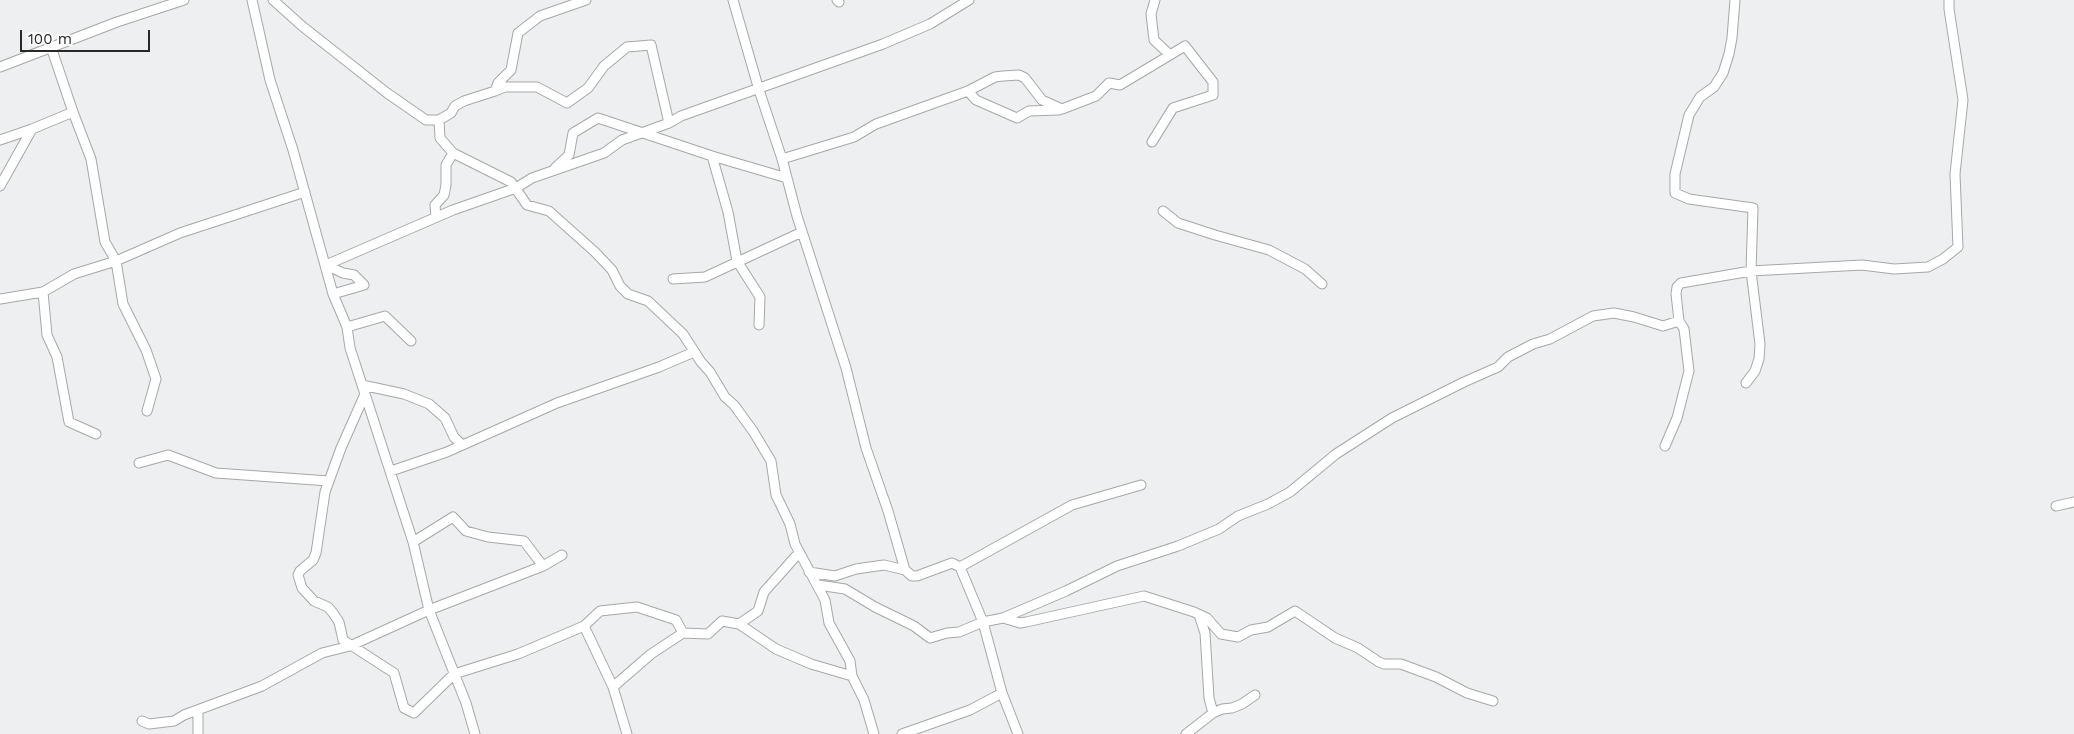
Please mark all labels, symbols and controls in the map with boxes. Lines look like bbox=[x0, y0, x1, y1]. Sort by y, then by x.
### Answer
scale bar bbox=[22, 20, 152, 52]
text: 100 m bbox=[28, 30, 72, 48]

